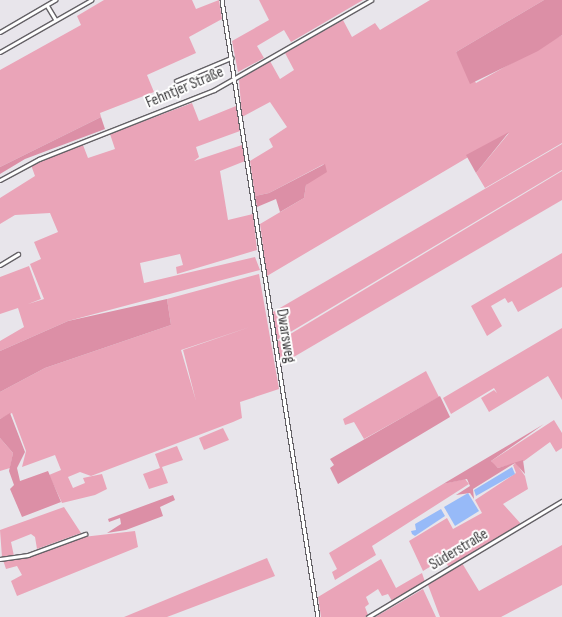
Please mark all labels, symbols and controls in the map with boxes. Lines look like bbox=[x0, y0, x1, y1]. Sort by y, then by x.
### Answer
street label: Fehntjer Straße bbox=[143, 63, 227, 113]
street label: Dwarsweg bbox=[271, 308, 299, 364]
street label: Süderstraße bbox=[426, 525, 492, 575]

